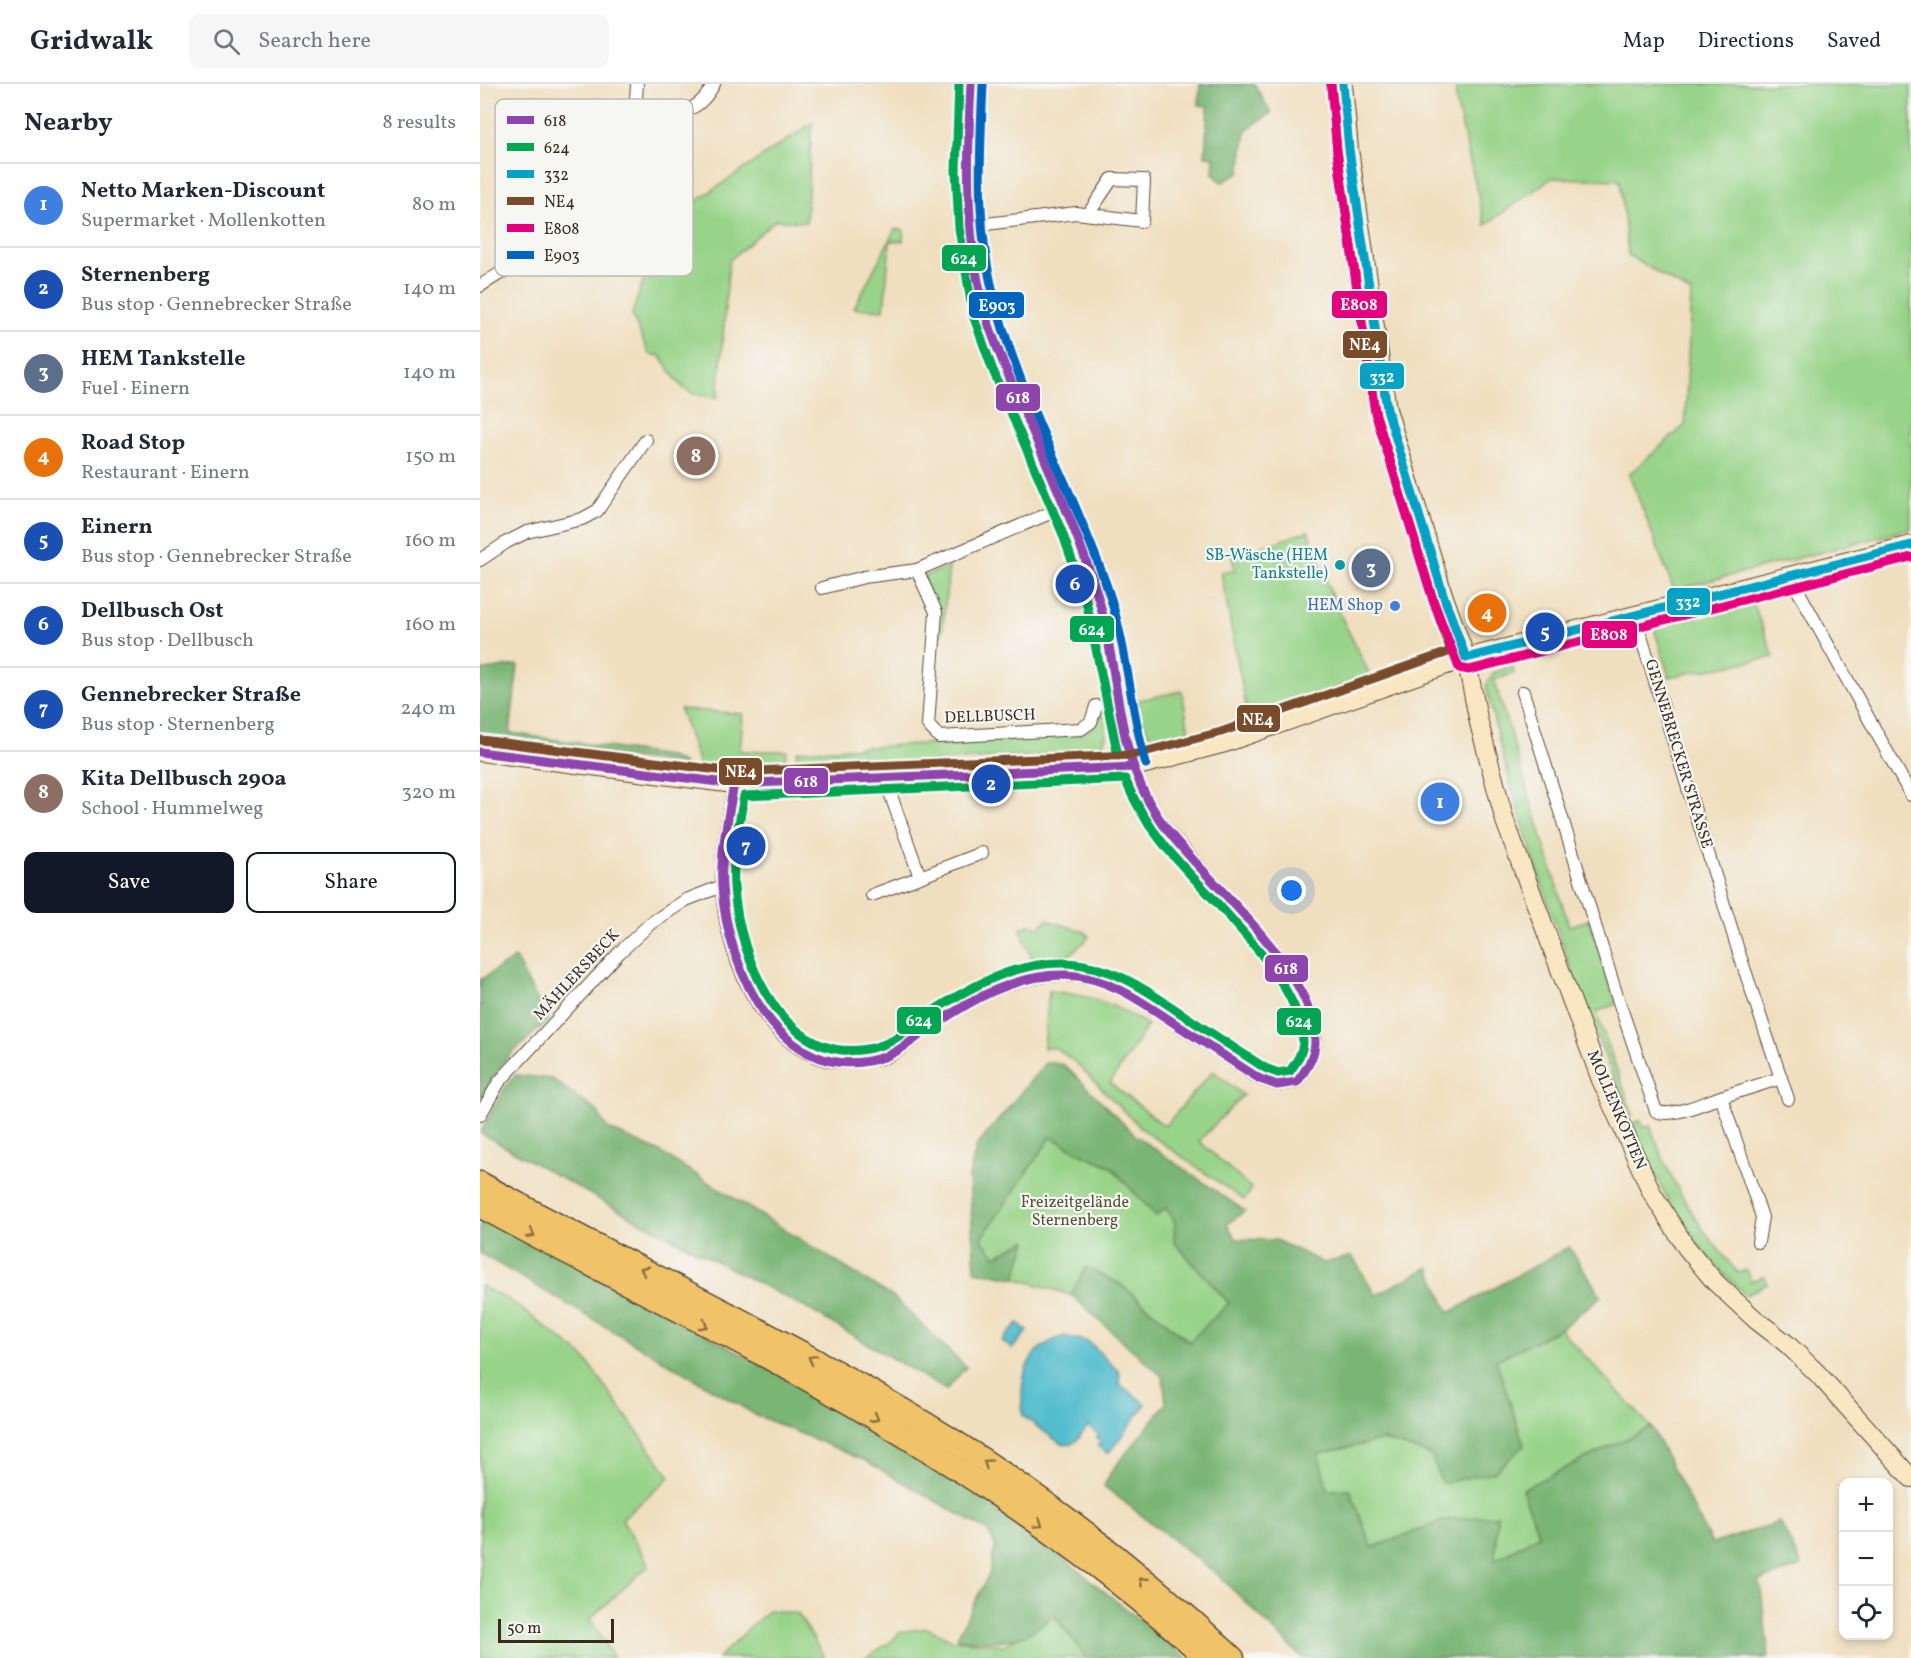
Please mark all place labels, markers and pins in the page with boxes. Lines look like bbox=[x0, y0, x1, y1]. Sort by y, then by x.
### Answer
pin: 8 bbox=[676, 434, 716, 478]
place label: SB-Wäsche (HEM Tankstelle) bbox=[1205, 545, 1328, 585]
pin: 3 bbox=[1352, 546, 1390, 590]
marker: SB-Wäsche (HEM Tankstelle) bbox=[1333, 558, 1347, 572]
pin: 6 bbox=[1056, 562, 1094, 606]
pin: 4 bbox=[1468, 590, 1506, 636]
place label: HEM Shop bbox=[1307, 595, 1383, 617]
marker: HEM Shop bbox=[1388, 599, 1402, 613]
pin: 5 bbox=[1526, 610, 1564, 654]
pin: 2 bbox=[972, 762, 1010, 806]
pin: 1 bbox=[1420, 780, 1460, 824]
pin: 7 bbox=[726, 824, 766, 868]

